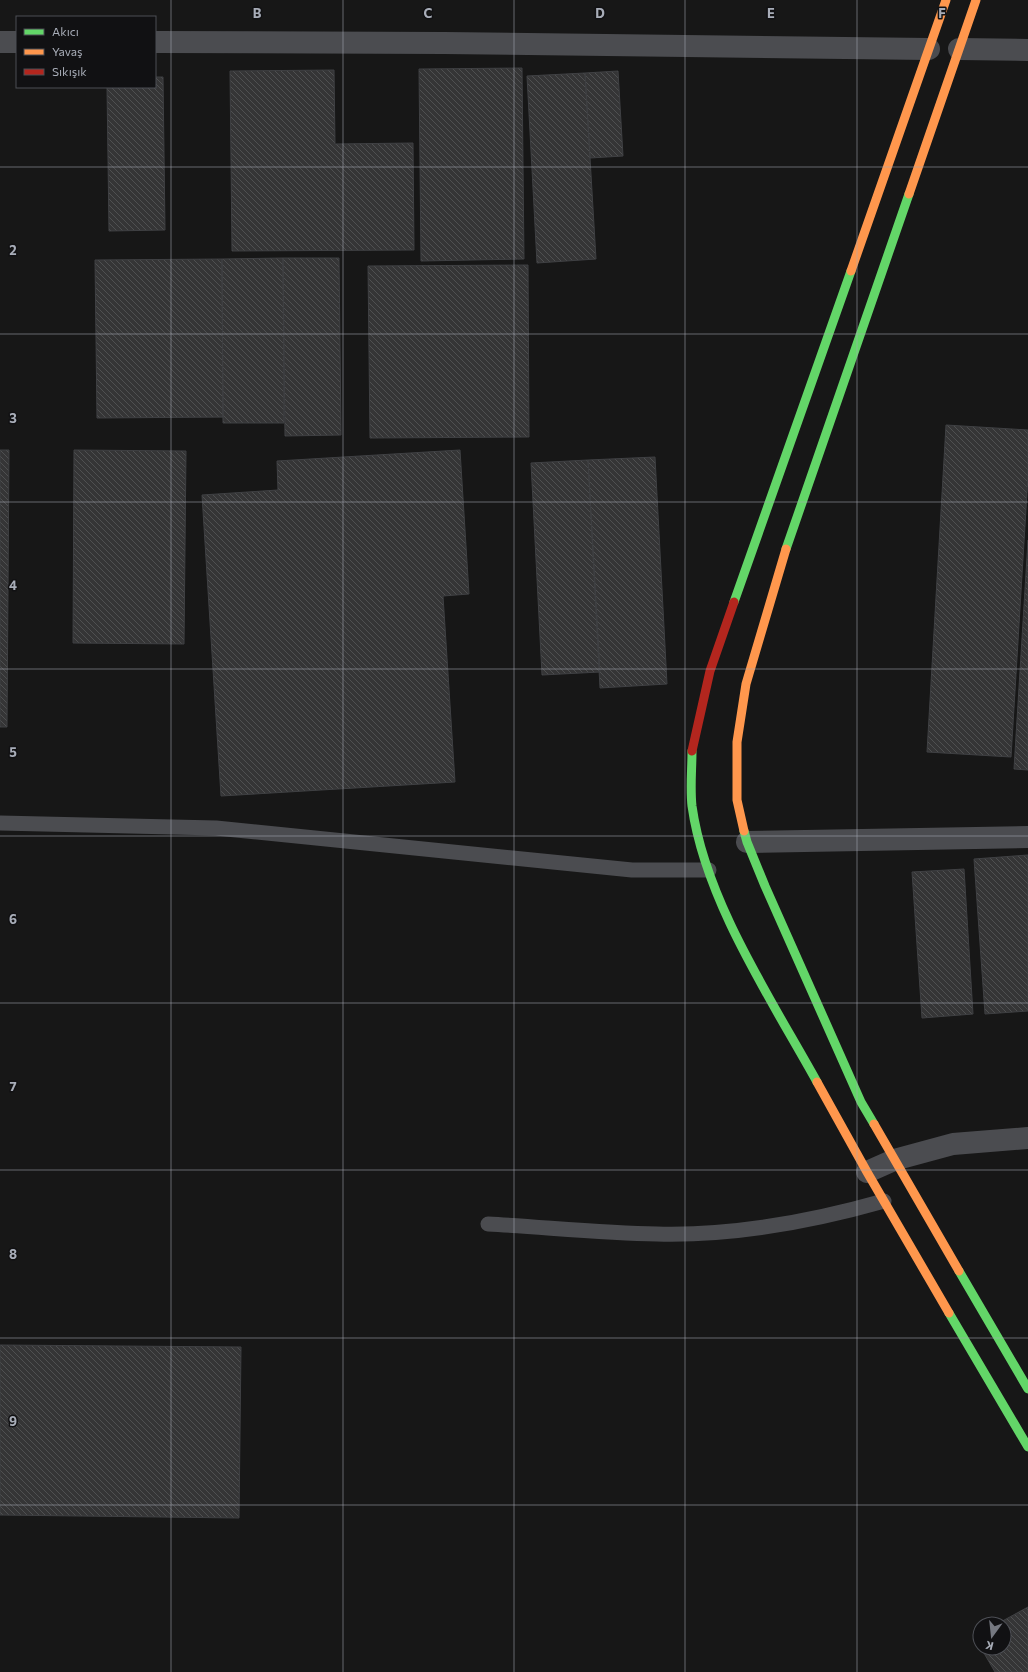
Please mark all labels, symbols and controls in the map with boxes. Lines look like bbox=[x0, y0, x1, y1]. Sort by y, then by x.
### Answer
text: B bbox=[253, 5, 262, 21]
text: C bbox=[424, 5, 433, 21]
text: D bbox=[595, 5, 605, 21]
text: E bbox=[767, 5, 775, 21]
text: F bbox=[938, 5, 946, 21]
legend bbox=[16, 16, 156, 88]
text: Akıcı bbox=[52, 24, 79, 38]
text: Yavaş bbox=[52, 44, 83, 58]
text: Sıkışık bbox=[52, 64, 87, 78]
text: 2 bbox=[9, 242, 17, 258]
text: 3 bbox=[9, 410, 17, 426]
text: 4 bbox=[9, 577, 17, 593]
text: 5 bbox=[9, 744, 17, 760]
text: 6 bbox=[9, 911, 17, 927]
text: 7 bbox=[9, 1078, 17, 1094]
text: 8 bbox=[9, 1246, 17, 1262]
text: 9 bbox=[9, 1413, 17, 1429]
north arrow bbox=[972, 1616, 1012, 1656]
text: K bbox=[984, 1639, 995, 1653]

